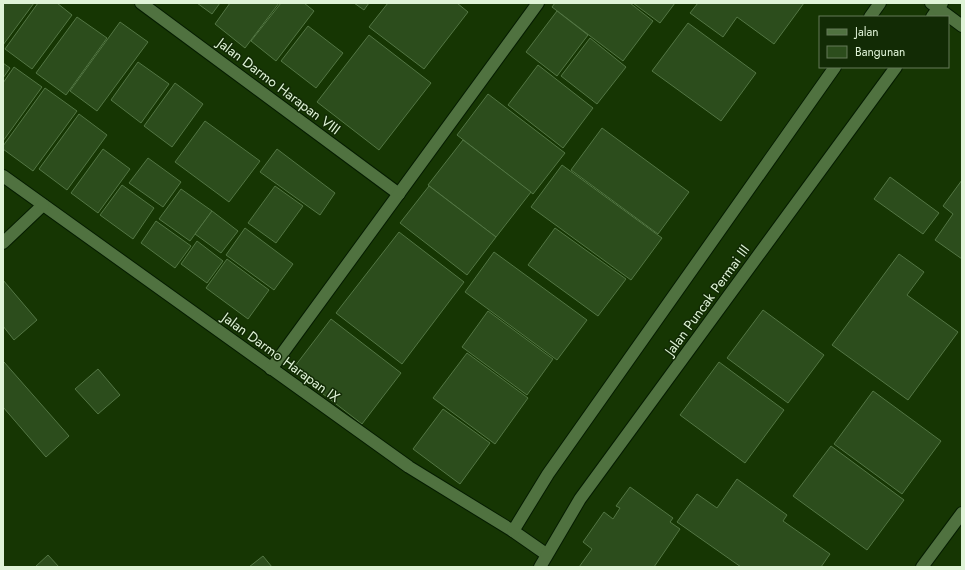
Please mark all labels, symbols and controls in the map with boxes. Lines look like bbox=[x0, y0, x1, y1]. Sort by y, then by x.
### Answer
legend bbox=[819, 16, 949, 68]
text: Jalan bbox=[853, 23, 878, 41]
street label: Jalan Darmo Harapan VIII bbox=[212, 32, 345, 139]
text: Bangunan bbox=[855, 43, 905, 61]
street label: Jalan Puncak Permai III bbox=[659, 241, 754, 361]
street label: Jalan Darmo Harapan IX bbox=[216, 306, 344, 407]

